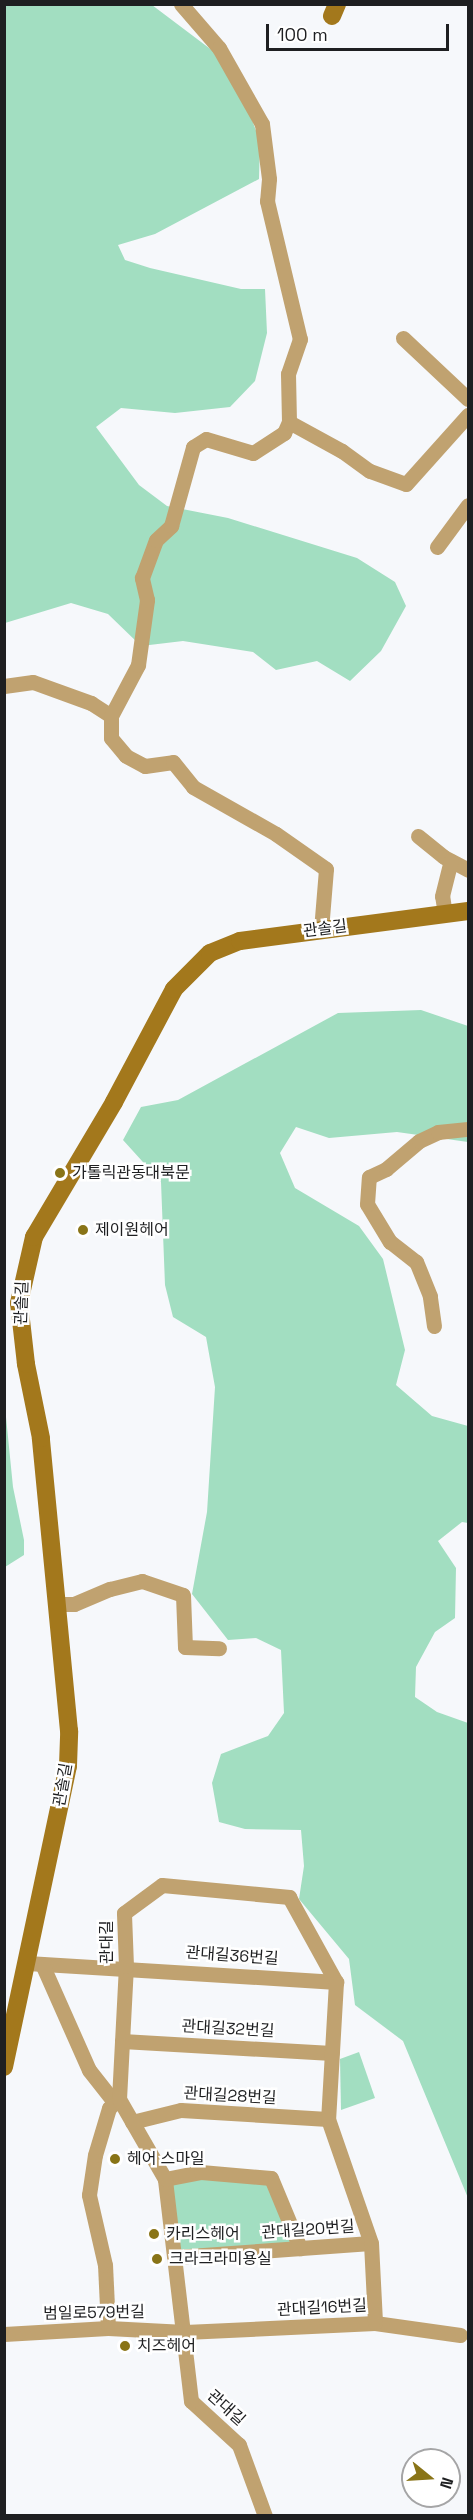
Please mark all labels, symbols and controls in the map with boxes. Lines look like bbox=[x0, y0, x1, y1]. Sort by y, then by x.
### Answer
scale bar bbox=[269, 12, 452, 50]
text: 100 m bbox=[277, 23, 328, 46]
street label: 관솔길 bbox=[302, 917, 348, 941]
place label: 가톨릭관동대북문 bbox=[72, 1163, 190, 1183]
marker: 가톨릭관동대북문 bbox=[53, 1166, 67, 1180]
place label: 제이원헤어 bbox=[95, 1220, 169, 1240]
marker: 제이원헤어 bbox=[76, 1223, 90, 1237]
street label: 관솔길 bbox=[12, 1281, 32, 1325]
street label: 관솔길 bbox=[50, 1762, 76, 1808]
street label: 관대길 bbox=[97, 1920, 117, 1964]
street label: 관대길36번길 bbox=[185, 1943, 279, 1969]
street label: 관대길32번길 bbox=[181, 2017, 275, 2041]
street label: 관대길28번길 bbox=[183, 2084, 277, 2108]
place label: 헤어 스마일 bbox=[127, 2149, 205, 2169]
marker: 헤어 스마일 bbox=[108, 2152, 122, 2166]
street label: 관대길20번길 bbox=[261, 2217, 355, 2243]
place label: 카리스헤어 bbox=[166, 2224, 240, 2244]
marker: 카리스헤어 bbox=[147, 2227, 161, 2241]
place label: 크라크라미용실 bbox=[169, 2249, 272, 2269]
marker: 크라크라미용실 bbox=[150, 2252, 164, 2266]
street label: 관대길16번길 bbox=[277, 2296, 367, 2320]
street label: 범일로579번길 bbox=[43, 2303, 145, 2323]
place label: 치즈헤어 bbox=[137, 2336, 196, 2356]
marker: 치즈헤어 bbox=[118, 2339, 132, 2353]
street label: 관대길 bbox=[203, 2386, 249, 2430]
north arrow bbox=[401, 2448, 461, 2508]
text: N bbox=[435, 2475, 458, 2491]

